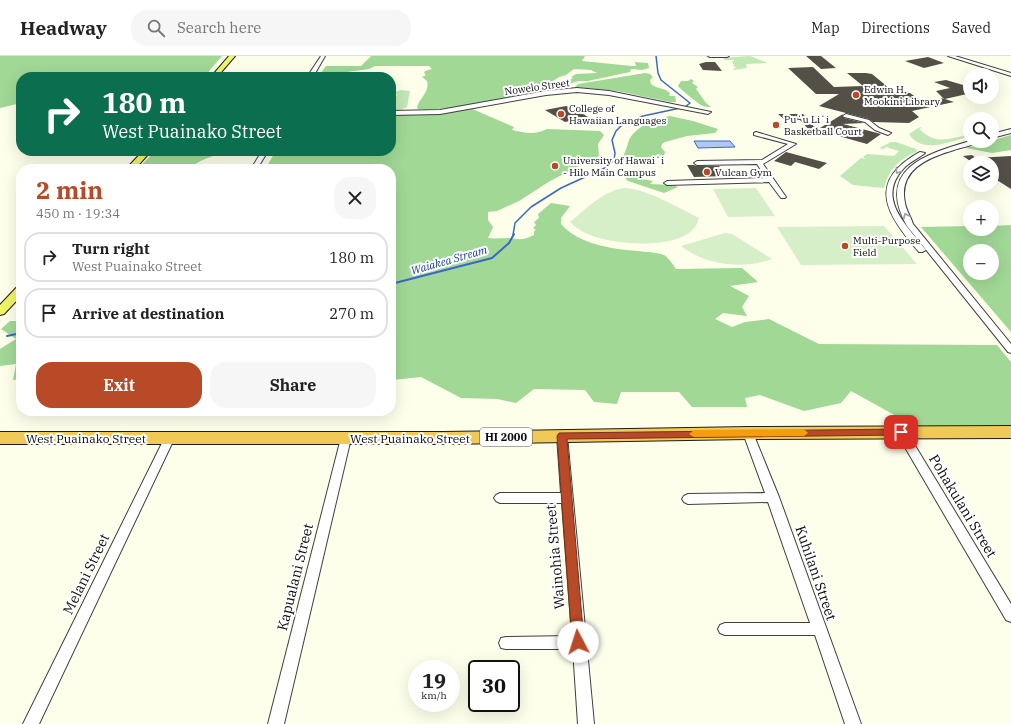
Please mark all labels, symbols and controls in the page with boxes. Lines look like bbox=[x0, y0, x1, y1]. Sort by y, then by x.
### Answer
search box bbox=[131, 10, 411, 46]
text: Headway bbox=[20, 16, 107, 40]
icon: search bbox=[145, 17, 167, 39]
text: Search here bbox=[177, 18, 261, 37]
text: Map bbox=[811, 19, 840, 37]
text: Directions bbox=[862, 19, 930, 37]
text: Saved bbox=[952, 19, 991, 37]
map controls bbox=[963, 68, 999, 280]
button: sound bbox=[963, 68, 999, 104]
street label: Nowelo Street bbox=[504, 76, 571, 98]
place label: Edwin H. Mookini Library bbox=[864, 83, 941, 108]
text: 180 m bbox=[102, 84, 186, 121]
icon: right bbox=[36, 88, 88, 140]
marker: Edwin H. Mookini Library bbox=[851, 90, 861, 100]
place label: College of Hawaiian Languages bbox=[569, 102, 666, 127]
marker: College of Hawaiian Languages bbox=[556, 109, 566, 119]
button: search bbox=[963, 112, 999, 148]
place label: Puʻu Liʻi Basketball Court bbox=[784, 113, 862, 138]
text: West Puainako Street bbox=[102, 120, 282, 143]
marker: Puʻu Liʻi Basketball Court bbox=[771, 120, 781, 130]
place label: University of Hawaiʻi - Hilo Main Campus bbox=[563, 154, 664, 179]
button: layers bbox=[963, 156, 999, 192]
marker: University of Hawaiʻi - Hilo Main Campus bbox=[550, 161, 560, 171]
place label: Vulcan Gym bbox=[715, 166, 772, 179]
marker: Vulcan Gym bbox=[702, 167, 712, 177]
one-way arrow bbox=[895, 167, 903, 174]
text: 2 min bbox=[36, 174, 103, 206]
button: close bbox=[334, 177, 376, 219]
button: + bbox=[963, 200, 999, 236]
text: 450 m · 19:34 bbox=[36, 205, 120, 222]
one-way arrow bbox=[903, 213, 911, 220]
place label: Multi-Purpose Field bbox=[853, 234, 921, 259]
text: Turn right bbox=[72, 239, 150, 258]
marker: Multi-Purpose Field bbox=[840, 241, 850, 251]
water label: Waiakea Stream bbox=[409, 242, 489, 278]
button: − bbox=[963, 244, 999, 280]
icon: right bbox=[38, 246, 60, 268]
text: 180 m bbox=[329, 248, 374, 267]
text: West Puainako Street bbox=[72, 258, 202, 275]
icon: arrive bbox=[38, 302, 60, 324]
text: Arrive at destination bbox=[72, 304, 224, 323]
text: 270 m bbox=[329, 304, 374, 323]
button: Exit bbox=[36, 362, 202, 408]
button: Share bbox=[210, 362, 376, 408]
pin bbox=[884, 415, 918, 449]
icon: arrive bbox=[890, 421, 912, 443]
road number: HI 2000 bbox=[480, 428, 532, 446]
street label: West Puainako Street bbox=[26, 431, 146, 446]
street label: West Puainako Street bbox=[350, 431, 470, 446]
street label: Pohakulani Street bbox=[925, 451, 1001, 561]
street label: Wainohia Street bbox=[541, 504, 569, 610]
street label: Kapualani Street bbox=[273, 521, 317, 633]
street label: Kuhilani Street bbox=[791, 523, 841, 623]
street label: Melani Street bbox=[59, 531, 113, 617]
position arrow bbox=[557, 621, 599, 663]
speed limit sign: 30 bbox=[468, 660, 520, 712]
text: 19 bbox=[422, 667, 446, 694]
text: km/h bbox=[421, 689, 447, 702]

